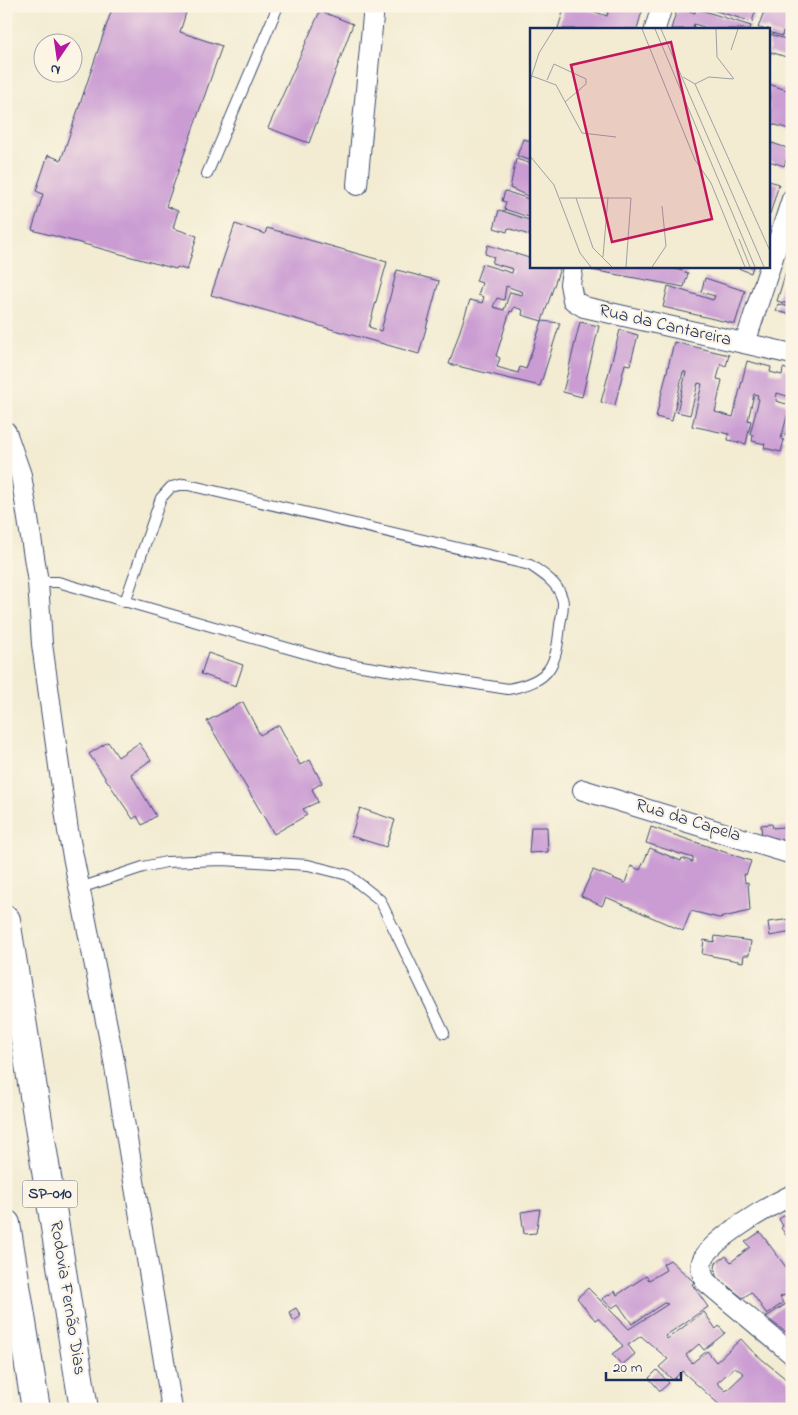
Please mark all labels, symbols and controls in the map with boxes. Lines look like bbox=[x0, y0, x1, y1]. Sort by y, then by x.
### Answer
inset map bbox=[530, 28, 770, 268]
north arrow bbox=[32, 32, 82, 82]
text: N bbox=[48, 58, 62, 80]
street label: Rua da Cantareira bbox=[596, 298, 734, 354]
street label: Rua da Capela bbox=[632, 793, 744, 849]
road number: SP-010 bbox=[22, 1180, 78, 1208]
street label: Rodovia Fernão Dias bbox=[42, 1219, 92, 1377]
scale bar bbox=[606, 1350, 680, 1382]
text: 20 m bbox=[613, 1357, 643, 1379]

